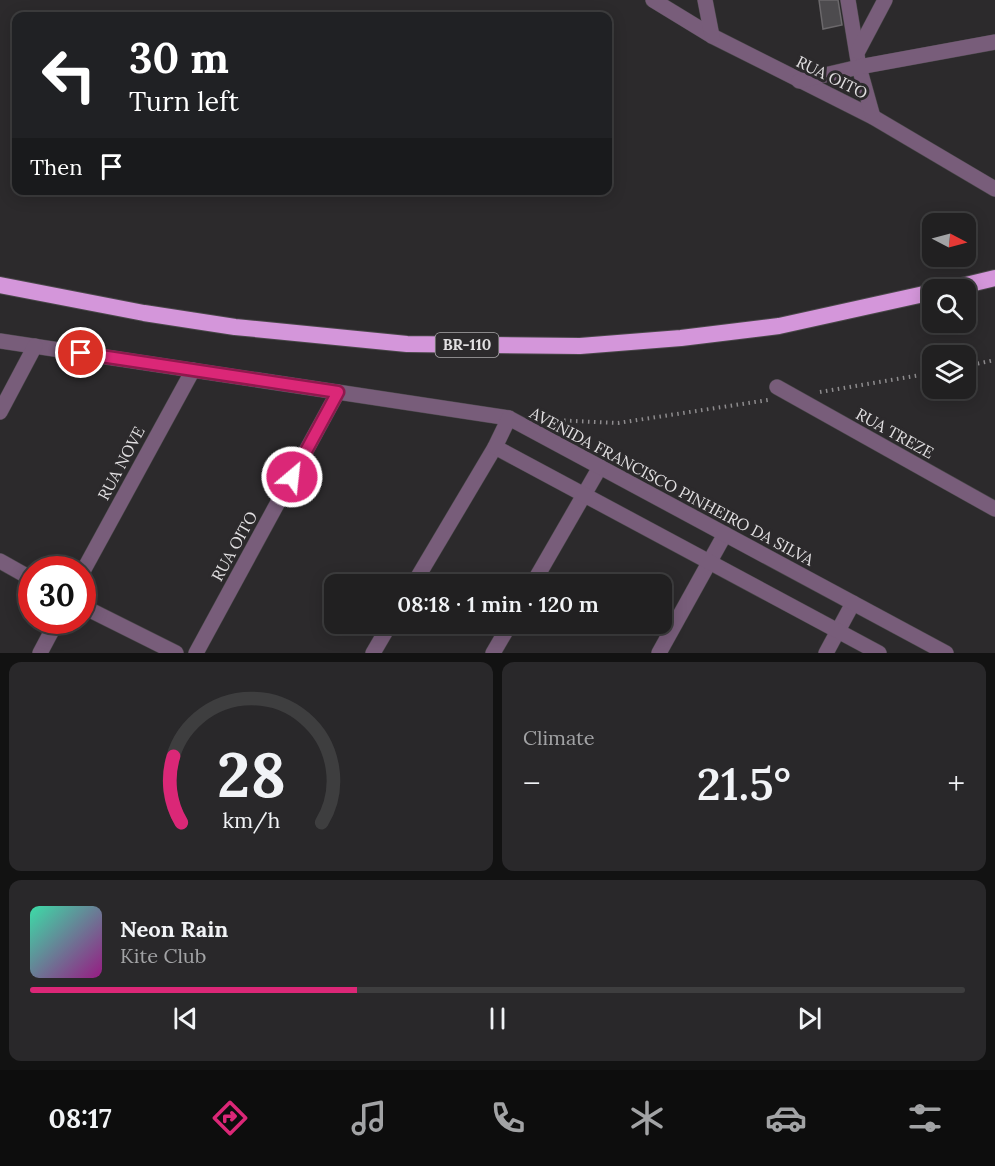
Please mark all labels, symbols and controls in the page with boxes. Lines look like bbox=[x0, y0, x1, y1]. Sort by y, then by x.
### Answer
text: 30 m bbox=[129, 31, 229, 85]
icon: left bbox=[30, 36, 108, 114]
street label: RUA OITO bbox=[793, 51, 871, 103]
text: Turn left bbox=[129, 84, 239, 118]
icon: arrive bbox=[95, 150, 128, 183]
text: Then bbox=[30, 153, 83, 181]
north arrow bbox=[922, 213, 976, 267]
map controls bbox=[922, 213, 976, 399]
button: search bbox=[922, 279, 976, 333]
pin bbox=[55, 327, 106, 378]
road number: BR-110 bbox=[436, 333, 498, 357]
icon: arrive bbox=[64, 336, 97, 369]
button: layers bbox=[922, 345, 976, 399]
street label: AVENIDA FRANCISCO PINHEIRO DA SILVA bbox=[526, 402, 818, 570]
street label: RUA TREZE bbox=[853, 403, 937, 463]
street label: RUA NOVE bbox=[93, 423, 149, 503]
position arrow bbox=[260, 445, 324, 509]
street label: RUA OITO bbox=[207, 508, 261, 584]
speed limit sign: 30 bbox=[18, 556, 96, 634]
text: 08:18 · 1 min · 120 m bbox=[397, 590, 599, 618]
text: Climate bbox=[523, 725, 595, 750]
text: 28 bbox=[217, 734, 285, 814]
text: 21.5° bbox=[697, 755, 791, 812]
text: − bbox=[523, 762, 541, 804]
text: + bbox=[948, 762, 965, 804]
text: km/h bbox=[222, 807, 280, 835]
text: Neon Rain bbox=[120, 915, 228, 943]
text: Kite Club bbox=[120, 943, 206, 968]
icon: previous bbox=[169, 1002, 202, 1035]
icon: pause bbox=[481, 1002, 514, 1035]
icon: next bbox=[793, 1002, 826, 1035]
icon: directions bbox=[209, 1097, 251, 1139]
icon: music bbox=[348, 1097, 390, 1139]
icon: phone bbox=[487, 1097, 529, 1139]
icon: climate bbox=[626, 1097, 668, 1139]
icon: car bbox=[765, 1097, 807, 1139]
icon: filters bbox=[904, 1097, 946, 1139]
text: 08:17 bbox=[49, 1101, 112, 1135]

